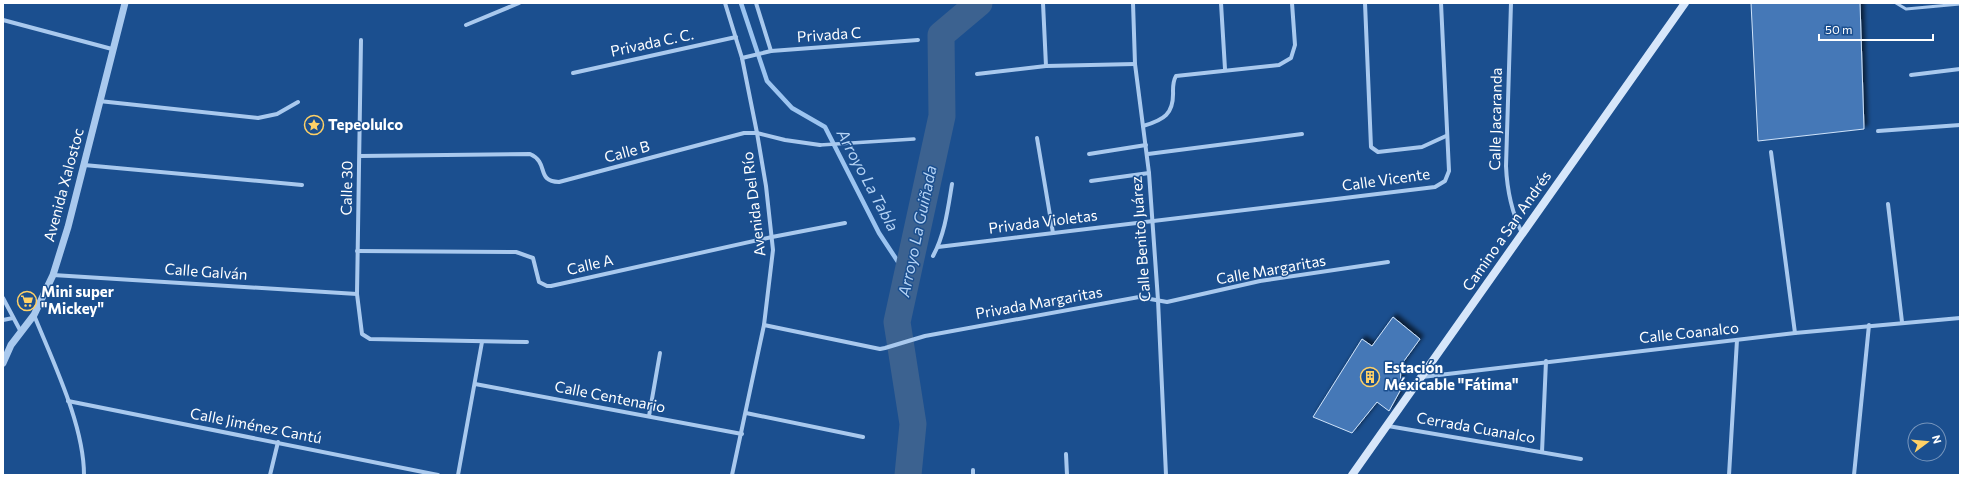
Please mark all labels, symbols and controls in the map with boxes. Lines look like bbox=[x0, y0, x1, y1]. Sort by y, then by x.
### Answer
scale bar bbox=[1819, 16, 1933, 42]
text: 50 m bbox=[1825, 22, 1853, 36]
street label: Privada C bbox=[796, 23, 862, 45]
street label: Privada C. C. bbox=[609, 24, 695, 60]
street label: Calle Jacaranda bbox=[1485, 67, 1505, 171]
place icon: Tepeolulco bbox=[303, 114, 325, 136]
place label: Tepeolulco bbox=[328, 115, 403, 133]
water label: Arroyo La Tabla bbox=[833, 125, 903, 234]
street label: Avenida Xalostoc bbox=[39, 126, 87, 243]
street label: Calle B bbox=[602, 136, 652, 166]
street label: Avenida Del Río bbox=[738, 151, 768, 258]
street label: Calle 30 bbox=[337, 160, 355, 216]
water label: Arroyo La Guiñada bbox=[893, 163, 940, 299]
street label: Calle Vicente bbox=[1341, 164, 1431, 194]
street label: Camino a San Andrés bbox=[1458, 167, 1554, 294]
street label: Calle Benito Juárez bbox=[1127, 176, 1153, 303]
street label: Privada Violetas bbox=[987, 205, 1099, 237]
street label: Calle A bbox=[565, 250, 615, 278]
street label: Calle Margaritas bbox=[1215, 250, 1327, 288]
street label: Calle Galván bbox=[164, 259, 248, 283]
place label: Mini super "Mickey" bbox=[41, 282, 114, 317]
street label: Privada Margaritas bbox=[974, 282, 1104, 322]
supermarket icon: Mini super "Mickey" bbox=[16, 290, 38, 312]
street label: Calle Coanalco bbox=[1638, 318, 1740, 346]
place label: Estación Méxicable "Fátima" bbox=[1384, 358, 1519, 393]
building icon: Estación Méxicable "Fátima" bbox=[1359, 366, 1381, 388]
street label: Calle Centenario bbox=[553, 376, 667, 416]
street label: Calle Jiménez Cantú bbox=[189, 403, 324, 447]
street label: Cerrada Cuanalco bbox=[1415, 408, 1537, 446]
north arrow bbox=[1907, 422, 1947, 462]
text: N bbox=[1930, 433, 1944, 445]

